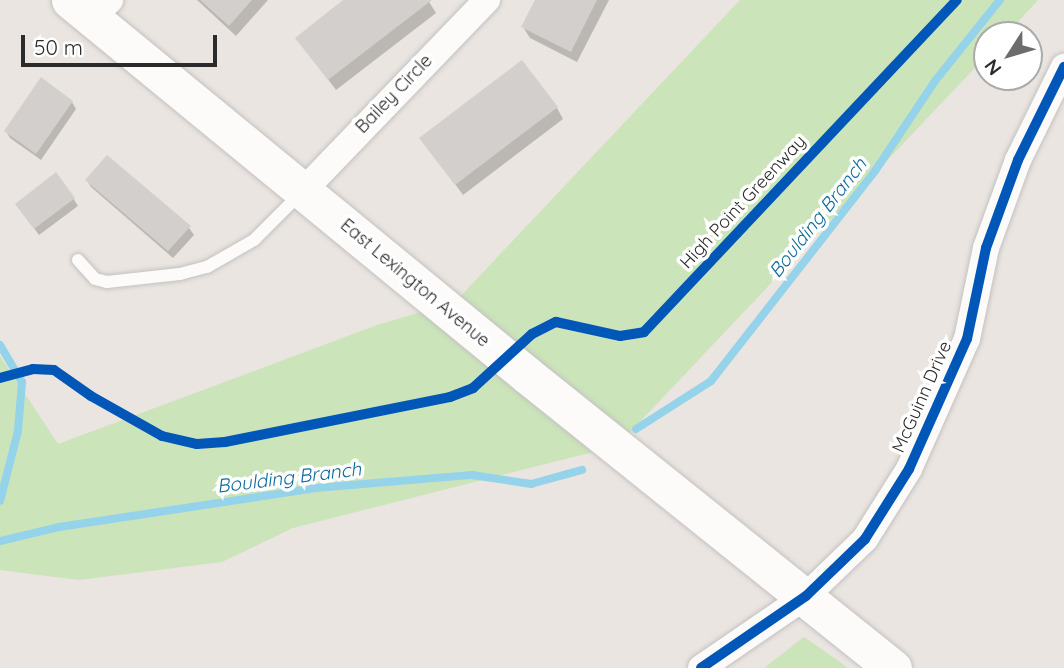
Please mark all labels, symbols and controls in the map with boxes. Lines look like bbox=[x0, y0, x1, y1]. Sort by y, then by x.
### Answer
scale bar bbox=[24, 21, 220, 65]
north arrow bbox=[973, 21, 1043, 91]
text: 50 m bbox=[34, 34, 83, 60]
street label: Bailey Circle bbox=[351, 50, 437, 138]
text: N bbox=[979, 55, 1007, 80]
street label: High Point Greenway bbox=[676, 131, 810, 273]
water label: Boulding Branch bbox=[764, 154, 872, 282]
street label: East Lexington Avenue bbox=[336, 214, 494, 352]
street label: McGuinn Drive bbox=[888, 338, 956, 456]
water label: Boulding Branch bbox=[216, 458, 362, 498]

